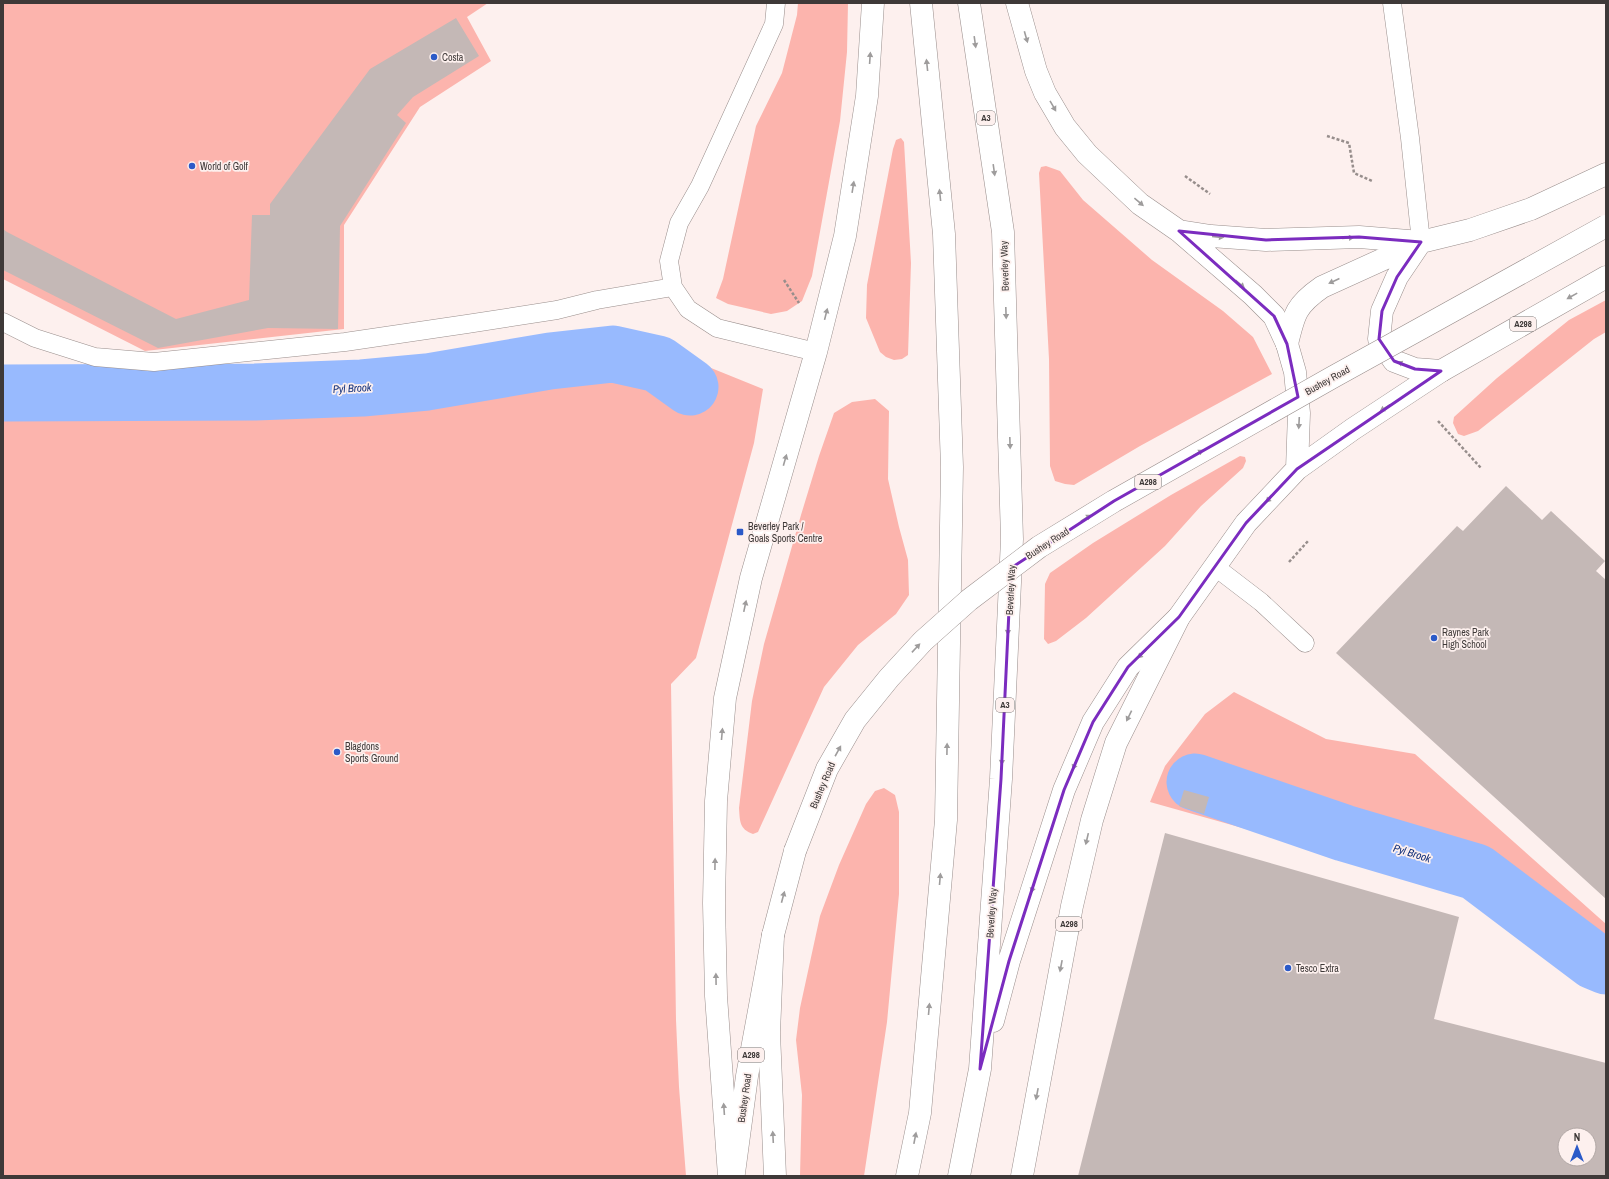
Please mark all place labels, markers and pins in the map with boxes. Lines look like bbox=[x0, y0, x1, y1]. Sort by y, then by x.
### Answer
place label: Costa bbox=[442, 51, 464, 64]
marker: Costa bbox=[429, 52, 439, 62]
place label: World of Golf bbox=[200, 160, 248, 173]
marker: World of Golf bbox=[187, 161, 197, 171]
place label: Beverley Park / Goals Sports Centre bbox=[748, 520, 823, 545]
marker: Beverley Park / Goals Sports Centre bbox=[735, 527, 745, 537]
place label: Raynes Park High School bbox=[1442, 626, 1490, 651]
marker: Raynes Park High School bbox=[1429, 633, 1439, 643]
place label: Blagdons Sports Ground bbox=[345, 740, 398, 765]
marker: Blagdons Sports Ground bbox=[332, 747, 342, 757]
place label: Tesco Extra bbox=[1296, 962, 1339, 975]
marker: Tesco Extra bbox=[1283, 963, 1293, 973]

